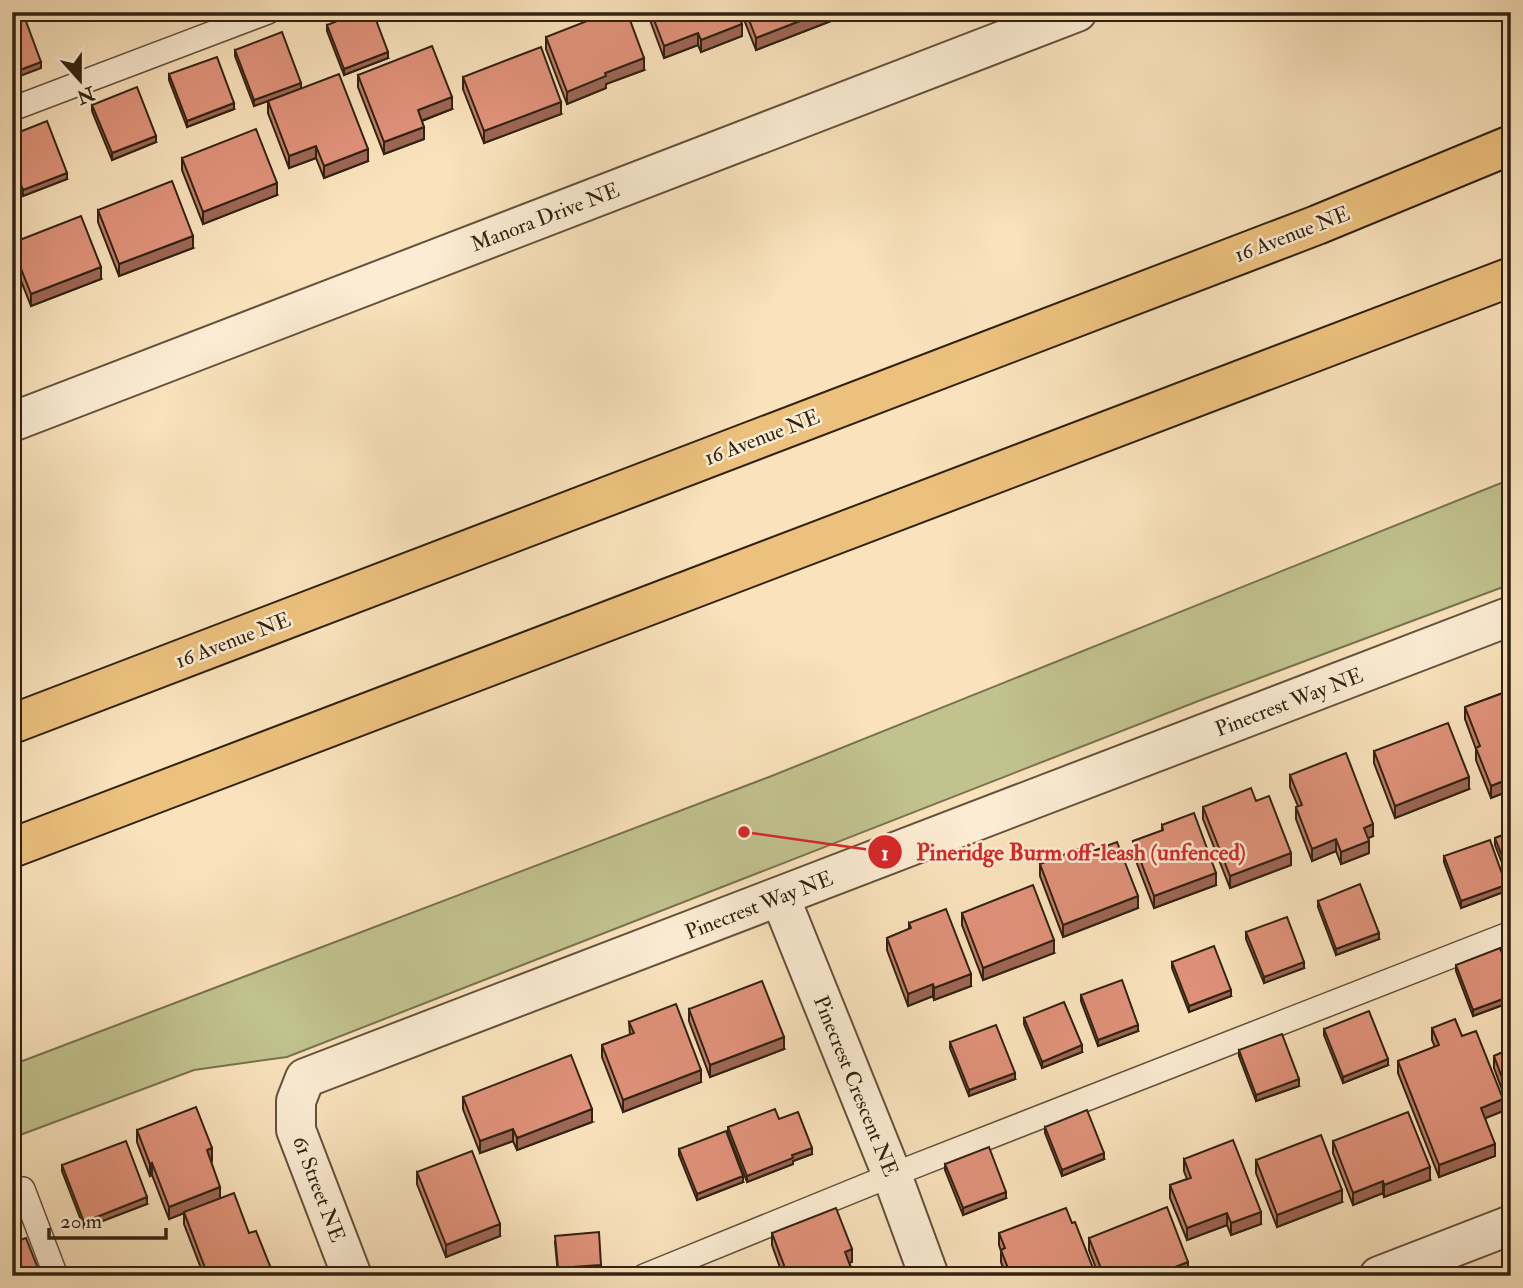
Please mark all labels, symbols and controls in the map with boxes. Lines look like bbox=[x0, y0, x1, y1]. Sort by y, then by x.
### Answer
north arrow bbox=[46, 46, 116, 116]
text: N bbox=[73, 80, 99, 110]
street label: Manora Drive NE bbox=[467, 177, 623, 258]
street label: 16 Avenue NE bbox=[1231, 200, 1354, 269]
street label: 16 Avenue NE bbox=[701, 403, 824, 472]
street label: 16 Avenue NE bbox=[172, 606, 295, 675]
street label: Pinecrest Way NE bbox=[1211, 662, 1367, 743]
callout: Pineridge Burm off-leash (unfenced) bbox=[868, 830, 1260, 874]
text: Pineridge Burm off-leash (unfenced) bbox=[916, 838, 1246, 868]
text: 1 bbox=[881, 840, 889, 867]
street label: Pinecrest Way NE bbox=[681, 865, 837, 946]
street label: Pinecrest Crescent NE bbox=[807, 992, 904, 1181]
street label: 61 Street NE bbox=[286, 1132, 351, 1246]
scale bar bbox=[49, 1197, 166, 1241]
text: 20 m bbox=[60, 1208, 102, 1235]

